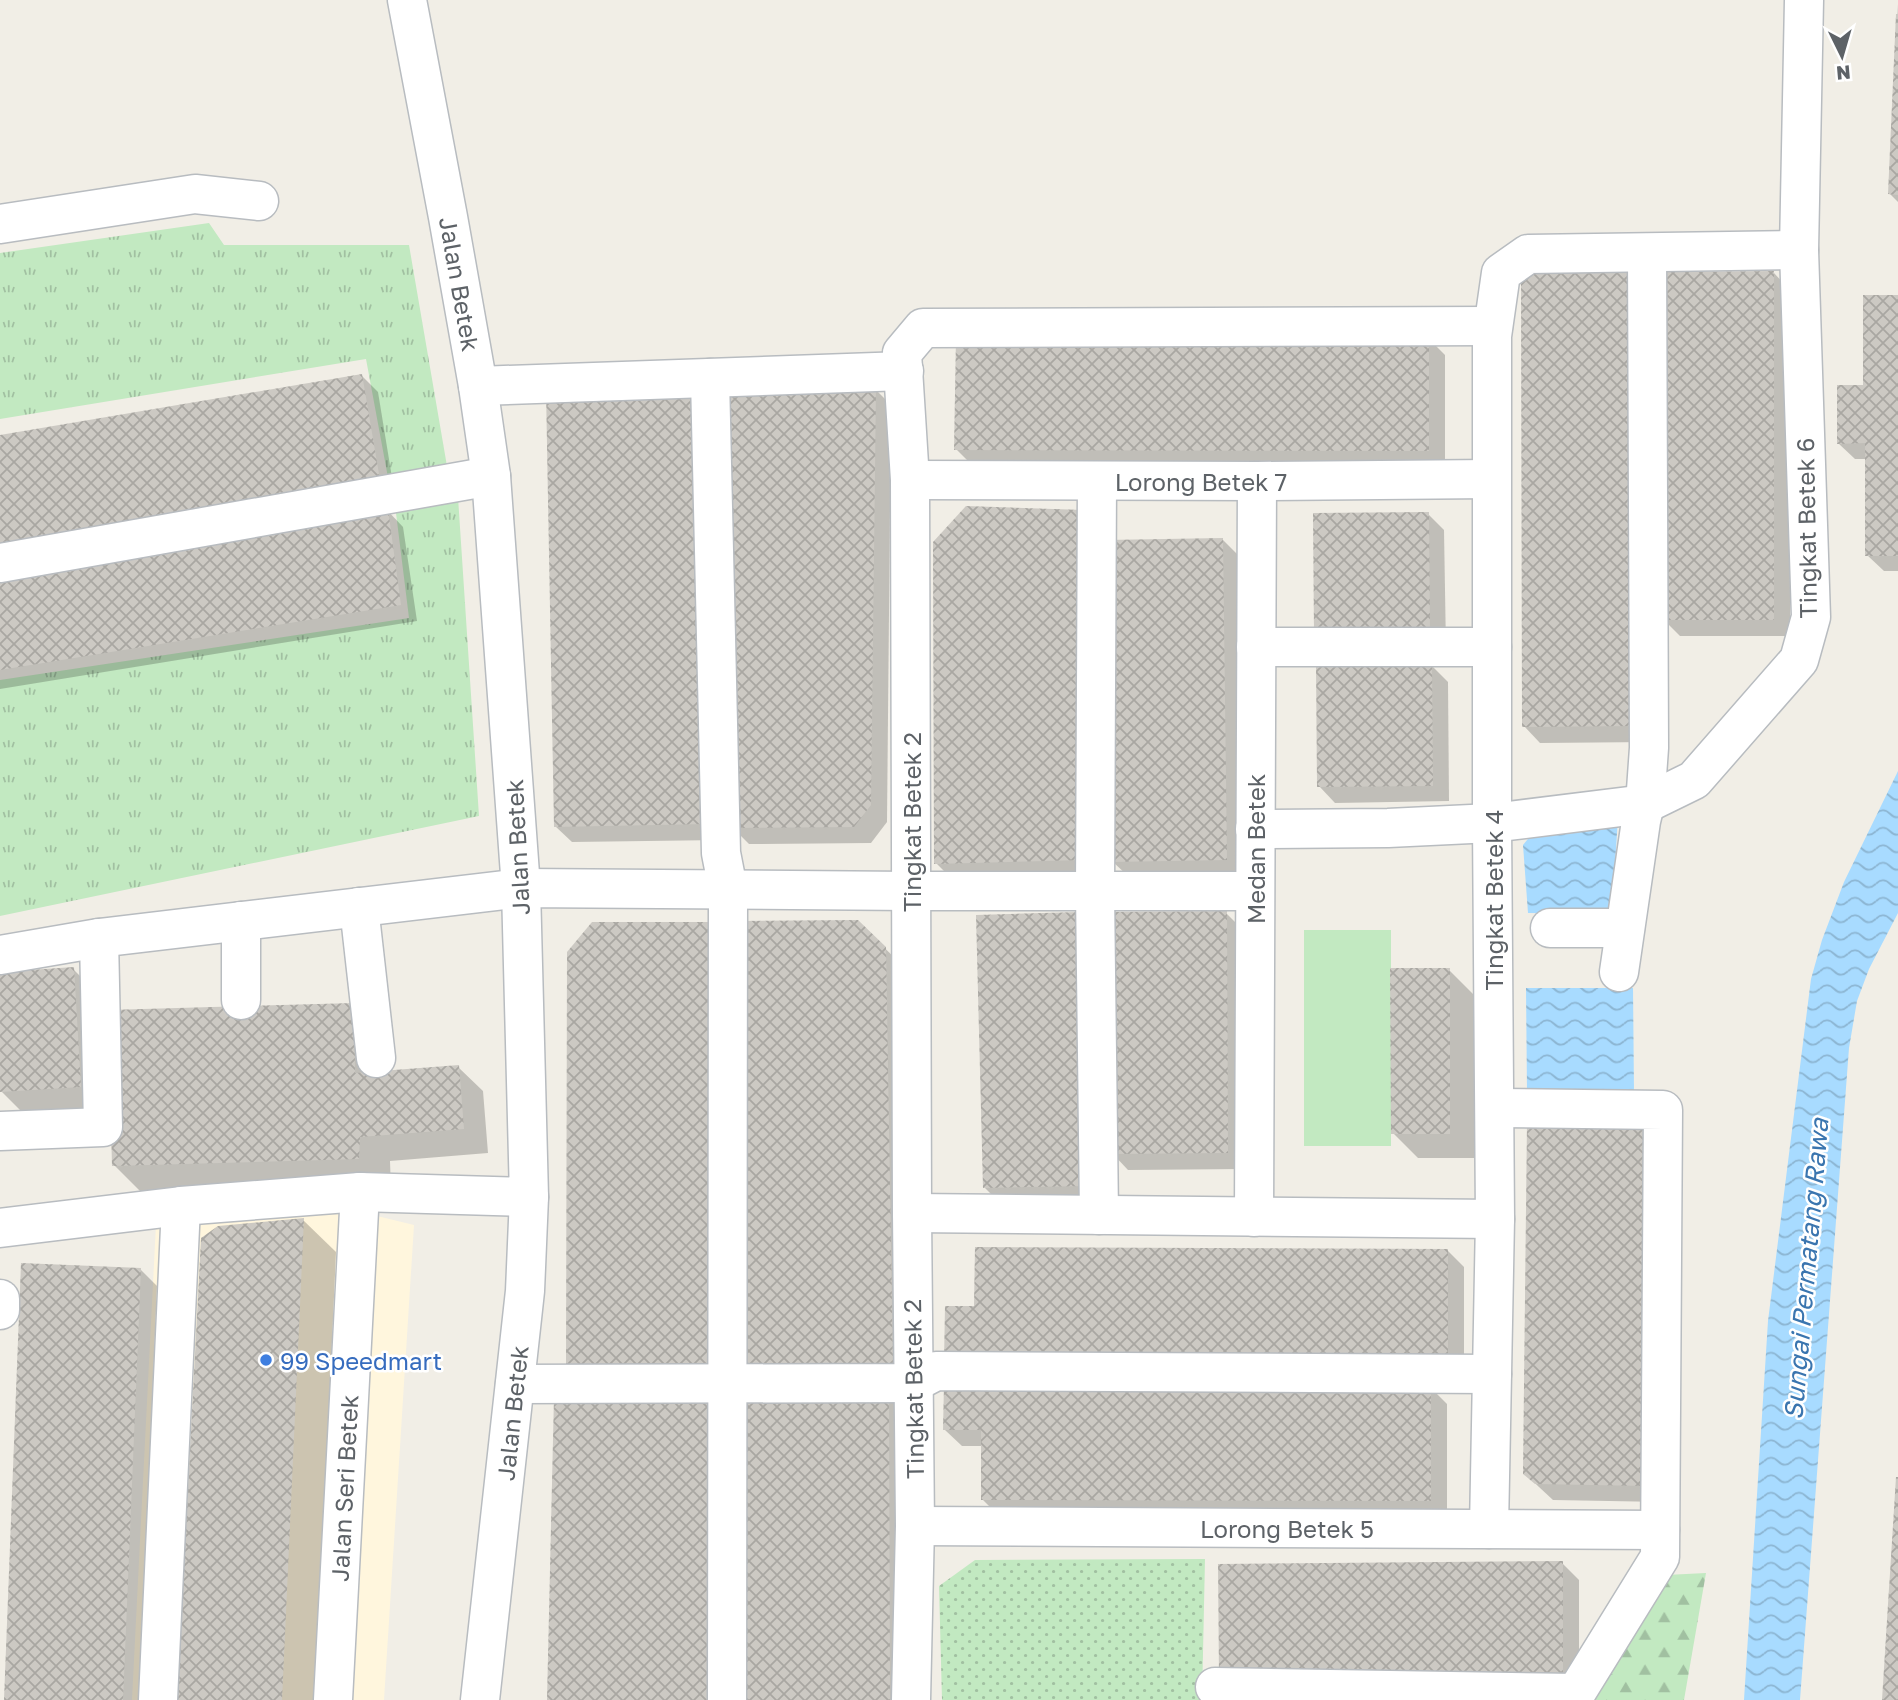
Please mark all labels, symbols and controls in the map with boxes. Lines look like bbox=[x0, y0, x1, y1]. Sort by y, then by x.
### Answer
north arrow bbox=[1807, 21, 1877, 91]
text: N bbox=[1835, 61, 1852, 86]
street label: Jalan Betek bbox=[434, 215, 486, 353]
street label: Tingkat Betek 6 bbox=[1790, 437, 1822, 619]
street label: Lorong Betek 7 bbox=[1115, 467, 1287, 496]
street label: Tingkat Betek 2 bbox=[897, 732, 926, 912]
street label: Medan Betek bbox=[1241, 774, 1270, 924]
street label: Jalan Betek bbox=[499, 778, 535, 916]
street label: Tingkat Betek 4 bbox=[1479, 810, 1508, 990]
water label: Sungai Permatang Rawa bbox=[1777, 1116, 1835, 1421]
street label: Tingkat Betek 2 bbox=[897, 1299, 929, 1479]
street label: Jalan Betek bbox=[490, 1344, 534, 1482]
place label: 99 Speedmart bbox=[280, 1346, 442, 1375]
marker: 99 Speedmart bbox=[258, 1352, 274, 1368]
street label: Jalan Seri Betek bbox=[325, 1394, 363, 1582]
street label: Lorong Betek 5 bbox=[1200, 1514, 1374, 1543]

